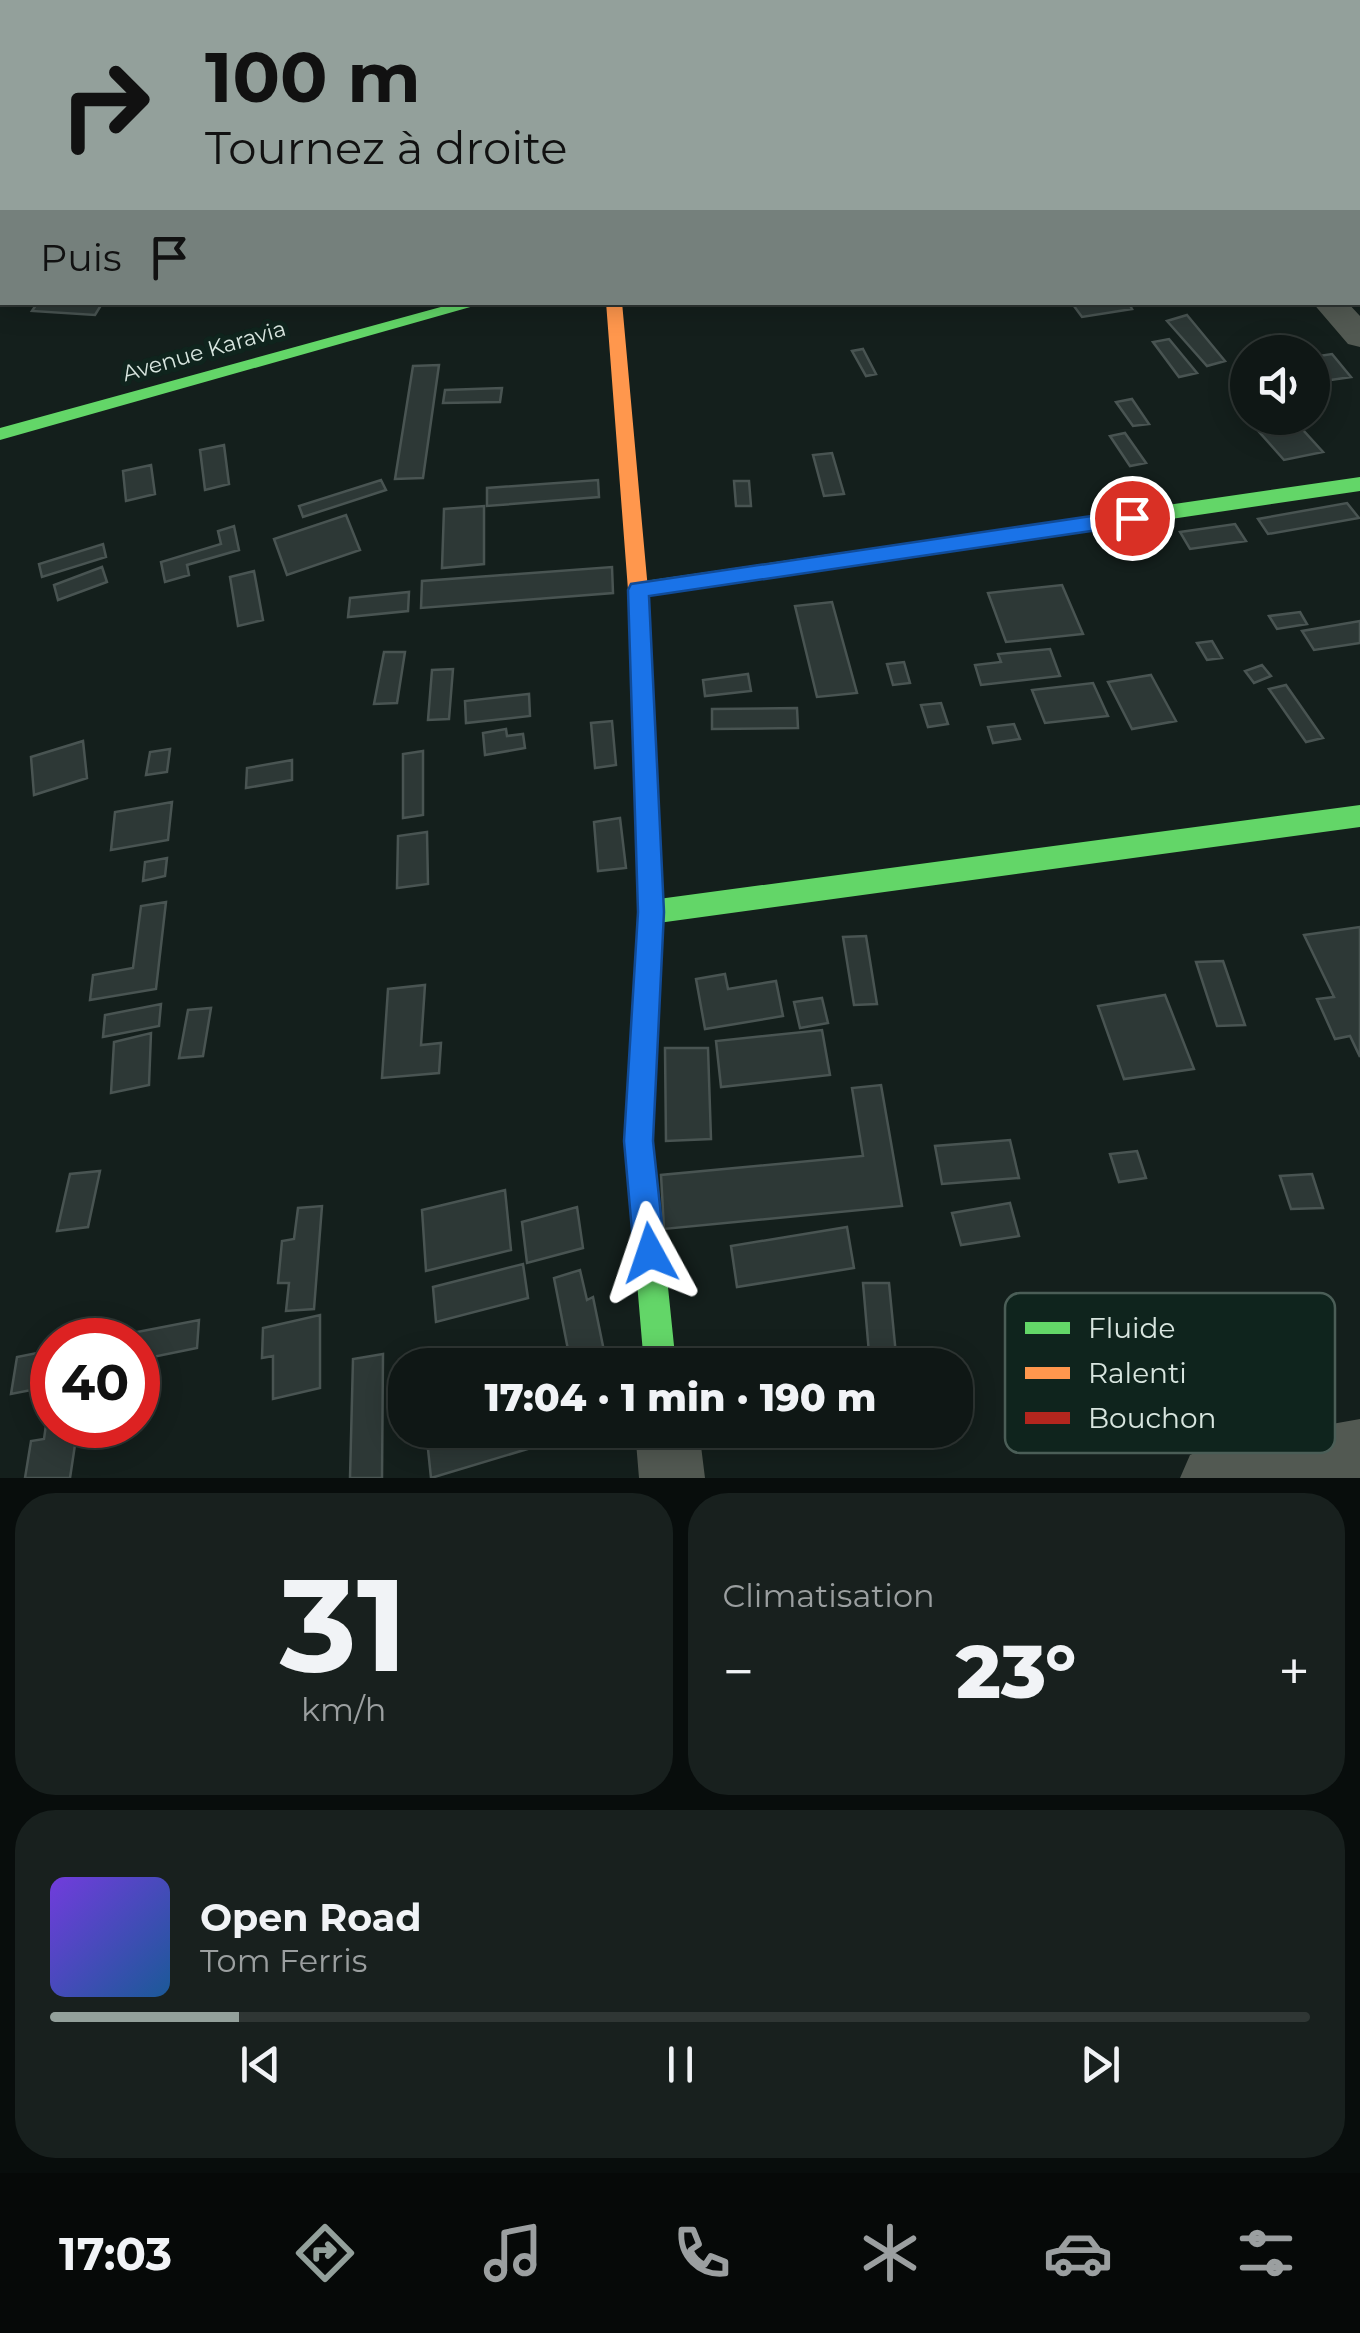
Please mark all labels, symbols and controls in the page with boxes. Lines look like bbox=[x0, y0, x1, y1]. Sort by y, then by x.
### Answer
text: 100 m bbox=[205, 34, 421, 120]
icon: right bbox=[40, 40, 170, 170]
text: Tournez à droite bbox=[205, 120, 568, 175]
icon: arrive bbox=[142, 230, 197, 285]
text: Puis bbox=[40, 234, 122, 281]
street label: Avenue Karavia bbox=[119, 315, 289, 387]
map controls bbox=[1230, 335, 1330, 435]
button: sound bbox=[1230, 335, 1330, 435]
pin bbox=[1090, 476, 1175, 561]
icon: arrive bbox=[1105, 491, 1160, 546]
position arrow bbox=[598, 1201, 702, 1305]
legend bbox=[1005, 1293, 1335, 1453]
text: Fluide bbox=[1088, 1311, 1176, 1345]
speed limit sign: 40 bbox=[30, 1318, 160, 1448]
text: Ralenti bbox=[1088, 1356, 1187, 1390]
text: 17:04 · 1 min · 190 m bbox=[484, 1374, 877, 1421]
text: Bouchon bbox=[1088, 1401, 1216, 1435]
text: 31 bbox=[280, 1545, 408, 1704]
text: Climatisation bbox=[723, 1576, 935, 1615]
text: 23° bbox=[956, 1625, 1076, 1717]
text: − bbox=[723, 1638, 754, 1705]
text: + bbox=[1278, 1638, 1310, 1705]
text: km/h bbox=[301, 1690, 386, 1729]
text: Open Road bbox=[200, 1894, 422, 1941]
text: Tom Ferris bbox=[200, 1941, 367, 1980]
icon: previous bbox=[233, 2037, 288, 2092]
icon: pause bbox=[653, 2037, 708, 2092]
icon: next bbox=[1073, 2037, 1128, 2092]
icon: directions bbox=[290, 2218, 360, 2288]
icon: music bbox=[478, 2218, 548, 2288]
icon: phone bbox=[667, 2218, 737, 2288]
icon: climate bbox=[855, 2218, 925, 2288]
icon: car bbox=[1043, 2218, 1113, 2288]
icon: filters bbox=[1231, 2218, 1301, 2288]
text: 17:03 bbox=[59, 2226, 172, 2281]

